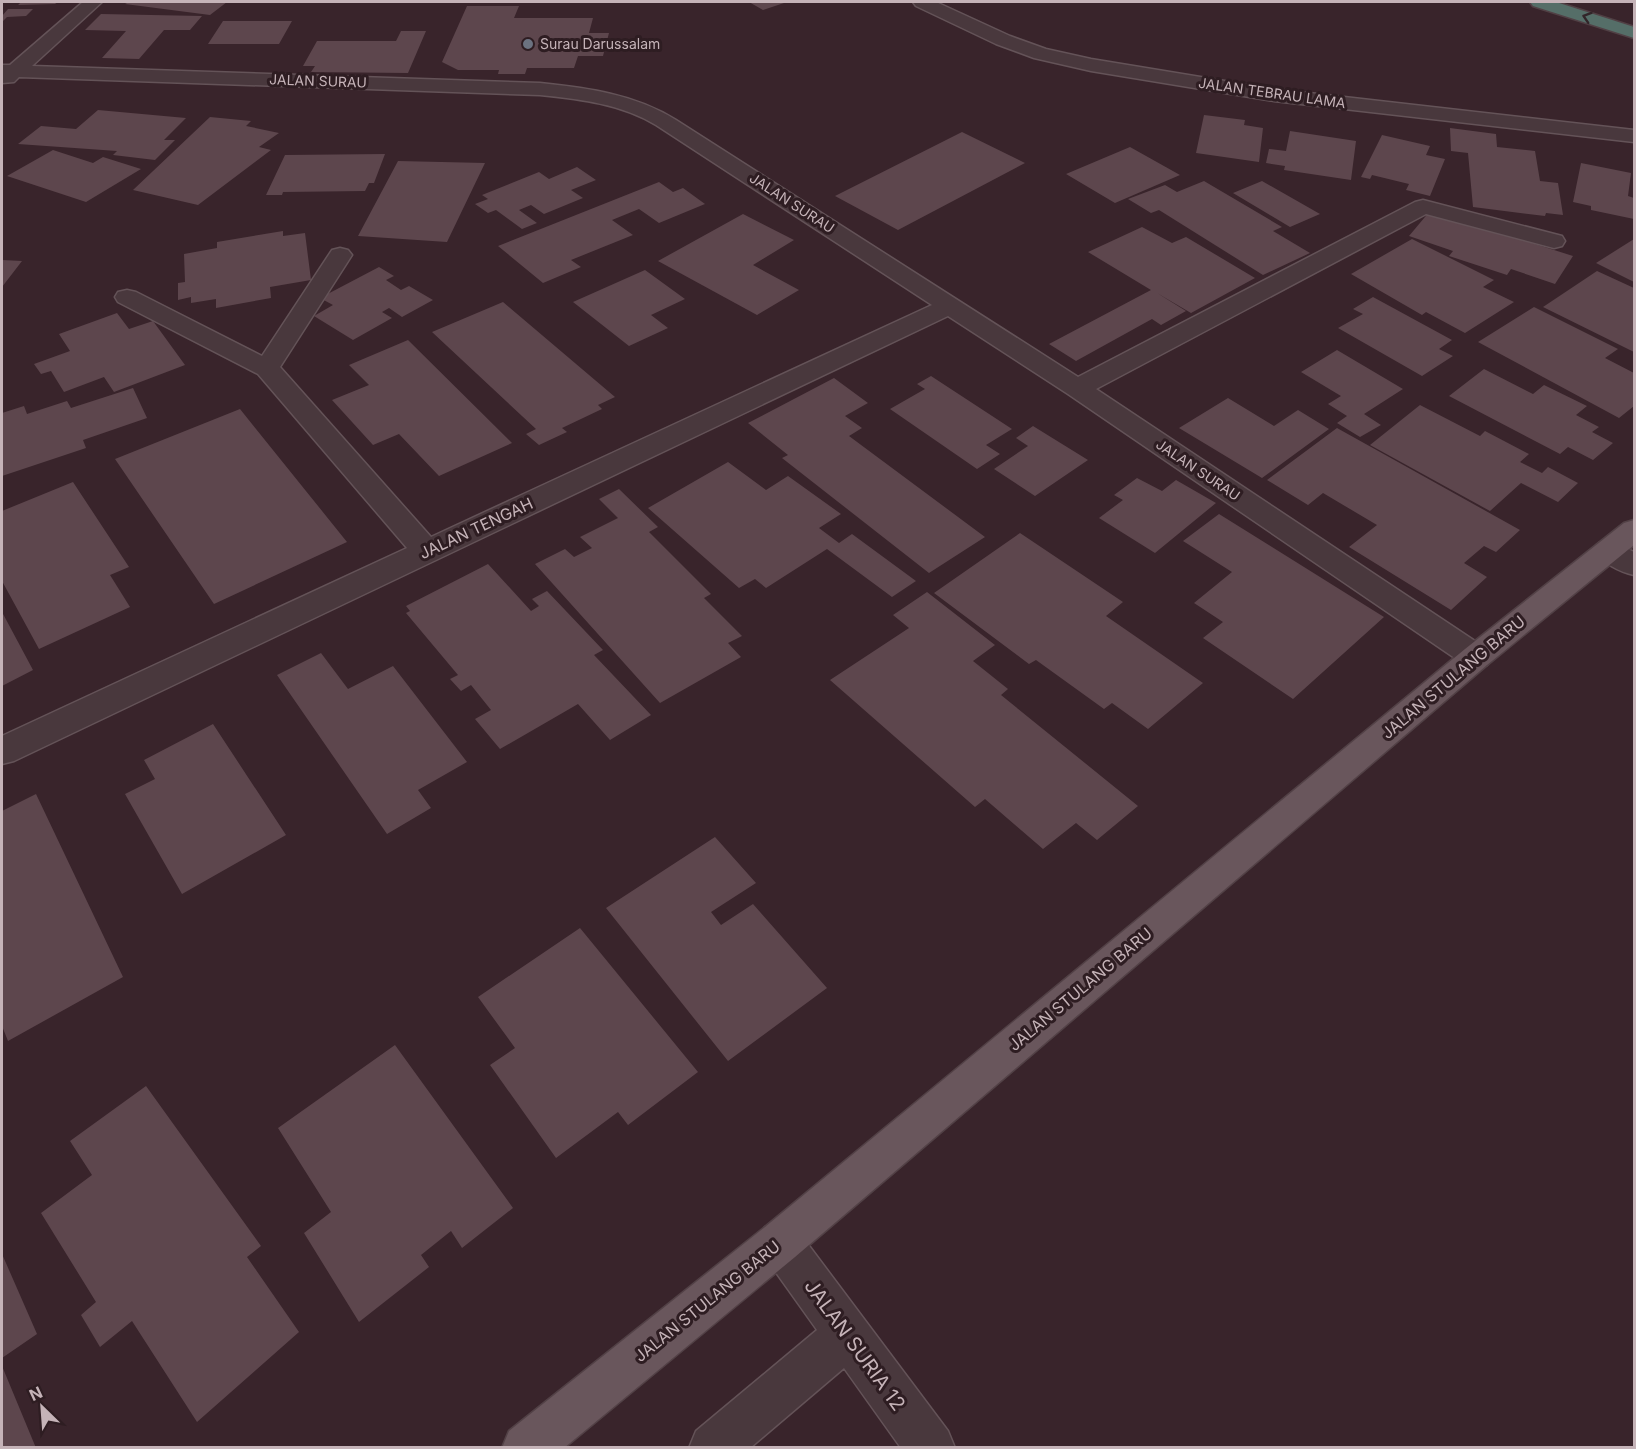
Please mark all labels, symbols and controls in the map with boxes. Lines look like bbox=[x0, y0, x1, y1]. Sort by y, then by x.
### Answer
one-way arrow bbox=[1582, 12, 1593, 25]
place label: Surau Darussalam bbox=[540, 35, 660, 52]
marker: Surau Darussalam bbox=[521, 37, 535, 51]
street label: JALAN SURAU bbox=[269, 70, 367, 91]
street label: JALAN TEBRAU LAMA bbox=[1197, 74, 1347, 111]
street label: JALAN SURAU bbox=[747, 169, 838, 236]
street label: JALAN SURAU bbox=[1153, 435, 1244, 504]
street label: JALAN TENGAH bbox=[416, 493, 536, 563]
street label: JALAN STULANG BARU bbox=[1377, 611, 1529, 743]
street label: JALAN STULANG BARU bbox=[1004, 923, 1156, 1055]
street label: JALAN STULANG BARU bbox=[630, 1236, 784, 1366]
street label: JALAN SURIA 12 bbox=[799, 1275, 911, 1415]
north arrow bbox=[12, 1377, 72, 1437]
text: N bbox=[26, 1382, 45, 1405]

